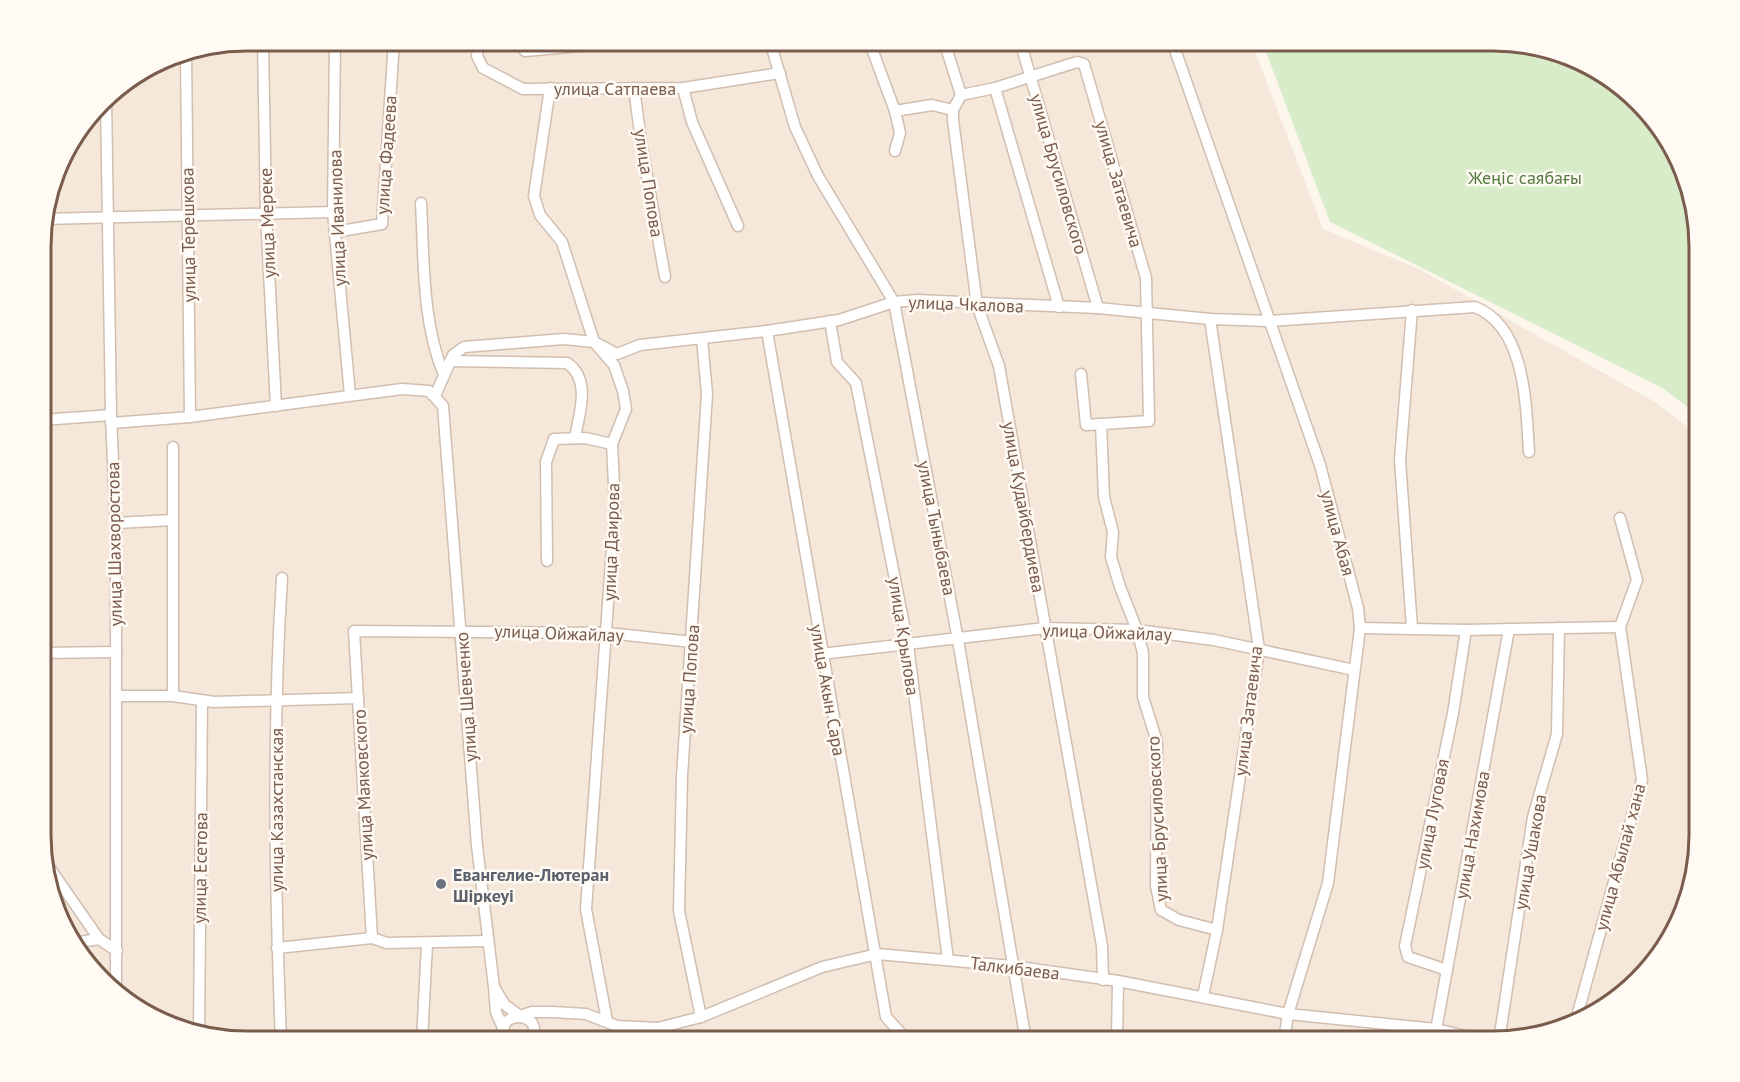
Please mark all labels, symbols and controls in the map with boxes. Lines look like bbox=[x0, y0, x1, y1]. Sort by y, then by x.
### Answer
street label: улица Сатпаева bbox=[554, 77, 676, 100]
street label: улица Брусиловского bbox=[1025, 91, 1093, 257]
street label: улица Фадеева bbox=[370, 95, 402, 215]
street label: улица Затаевича bbox=[1090, 118, 1148, 250]
street label: улица Попова bbox=[629, 127, 669, 239]
street label: улица Иванилова bbox=[323, 149, 351, 287]
park label: Жеңіс саябағы bbox=[1467, 166, 1582, 189]
street label: улица Терешкова bbox=[175, 167, 201, 303]
street label: улица Мереке bbox=[254, 167, 280, 279]
street label: улица Чкалова bbox=[908, 290, 1024, 318]
street label: улица Кудайбердиева bbox=[998, 420, 1050, 594]
street label: улица Тыныбаева bbox=[913, 458, 961, 598]
street label: улица Шахворостова bbox=[101, 461, 127, 627]
street label: улица Даирова bbox=[597, 483, 625, 601]
street label: улица Абая bbox=[1316, 488, 1360, 578]
street label: улица Крылова bbox=[883, 575, 925, 697]
street label: улица Ойжайлау bbox=[1042, 618, 1173, 646]
street label: улица Ойжайлау bbox=[494, 619, 625, 647]
street label: улица Акын Сара bbox=[805, 622, 851, 758]
street label: улица Попова bbox=[674, 624, 704, 734]
street label: улица Шевченко bbox=[450, 631, 482, 763]
street label: улица Затаевича bbox=[1229, 645, 1267, 777]
street label: улица Маяковского bbox=[348, 709, 378, 861]
street label: улица Казахстанская bbox=[265, 728, 288, 892]
street label: улица Брусиловского bbox=[1141, 735, 1173, 903]
street label: улица Луговая bbox=[1410, 757, 1454, 871]
street label: улица Нахимова bbox=[1449, 769, 1495, 901]
street label: улица Абылай хана bbox=[1589, 781, 1651, 933]
street label: улица Ушакова bbox=[1508, 792, 1552, 912]
street label: улица Есетова bbox=[188, 812, 212, 924]
place label: Евангелие-Лютеран Шіркеуі bbox=[453, 863, 609, 907]
marker: Евангелие-Лютеран Шіркеуі bbox=[434, 877, 448, 891]
street label: Талкибаева bbox=[969, 951, 1061, 985]

